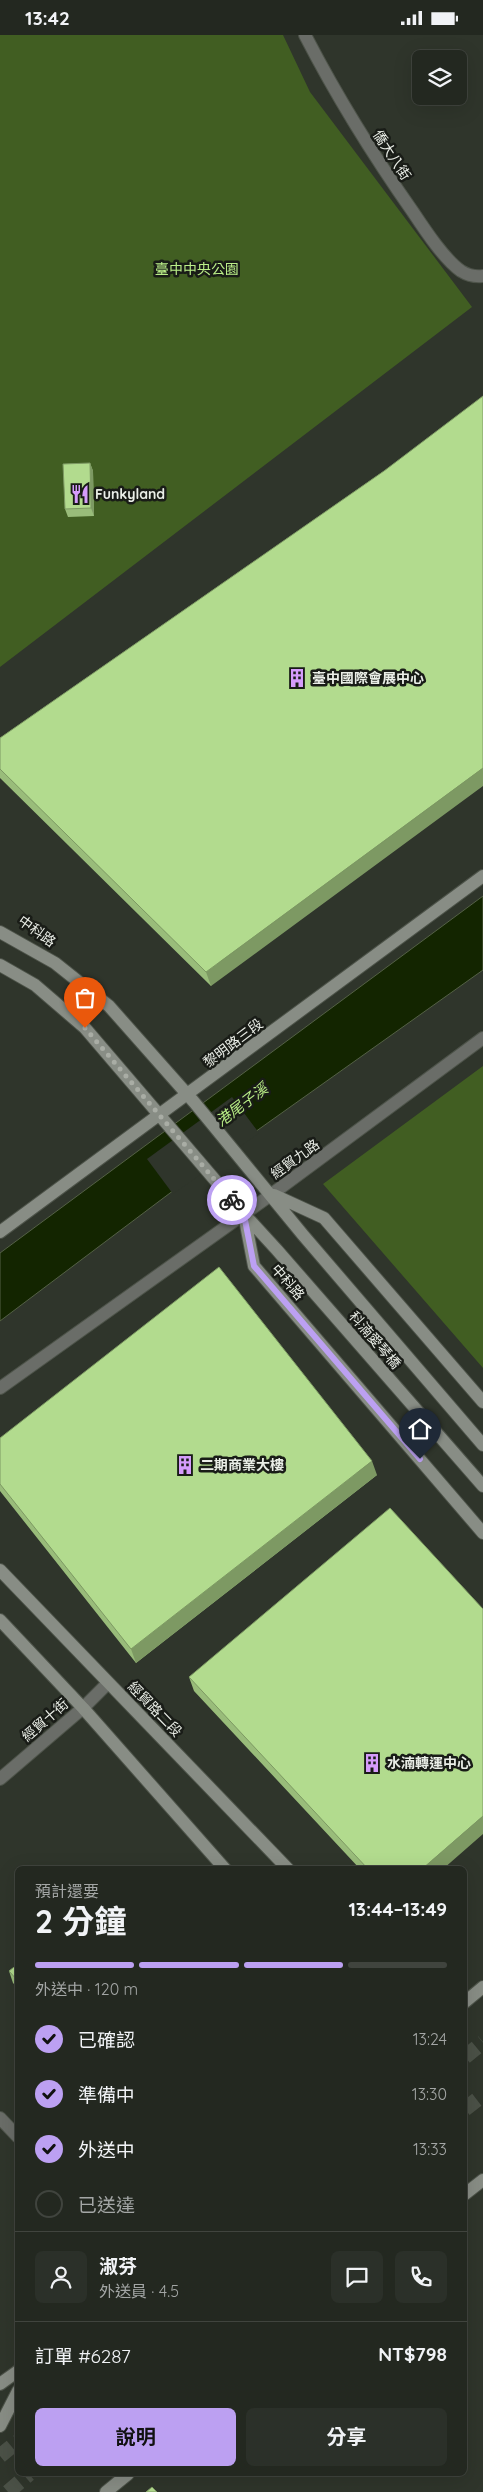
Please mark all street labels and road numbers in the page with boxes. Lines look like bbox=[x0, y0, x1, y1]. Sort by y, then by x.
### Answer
street label: 僑大八街 bbox=[369, 127, 415, 183]
street label: 中科路 bbox=[15, 911, 59, 951]
street label: 黎明路三段 bbox=[200, 1015, 266, 1071]
street label: 經貿九路 bbox=[267, 1135, 323, 1183]
street label: 中科路 bbox=[267, 1260, 309, 1304]
street label: 科湳愛琴橋 bbox=[345, 1308, 405, 1372]
street label: 經貿路二段 bbox=[124, 1678, 186, 1740]
street label: 經貿十街 bbox=[18, 1695, 72, 1745]

